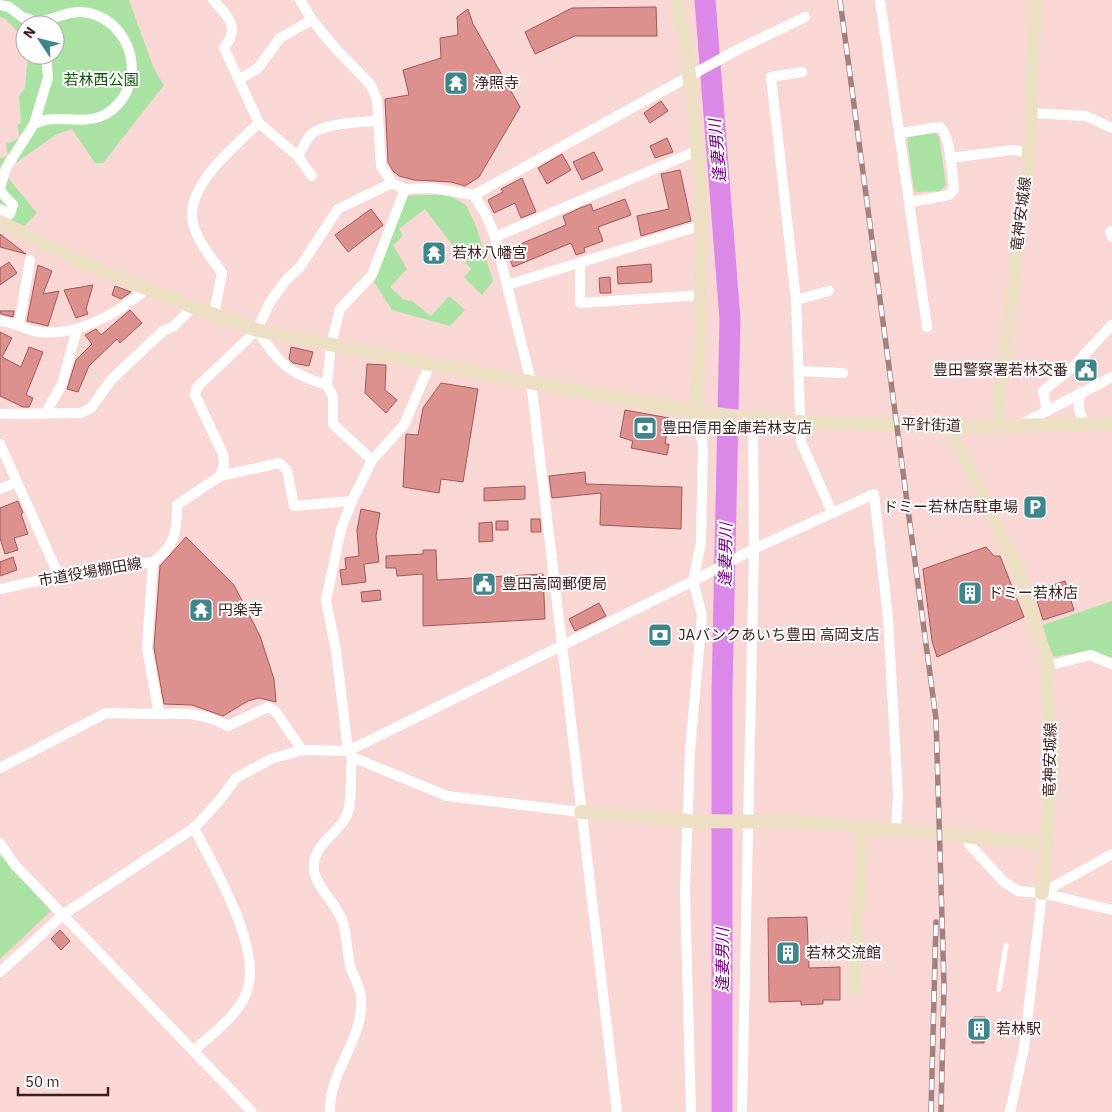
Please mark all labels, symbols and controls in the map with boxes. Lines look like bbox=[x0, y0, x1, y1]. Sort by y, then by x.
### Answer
north arrow bbox=[15, 15, 65, 65]
text: N bbox=[19, 23, 40, 42]
park label: 若林西公園 bbox=[63, 70, 139, 89]
temple icon: 浄照寺 bbox=[443, 70, 469, 96]
place label: 浄照寺 bbox=[474, 73, 519, 92]
water label: 逢妻男川 bbox=[704, 116, 730, 184]
street label: 竜神安城線 bbox=[1007, 176, 1035, 252]
temple icon: 若林八幡宮 bbox=[421, 240, 447, 266]
place label: 若林八幡宮 bbox=[452, 243, 527, 262]
public building icon: 豊田警察署若林交番 bbox=[1073, 357, 1099, 383]
place label: 豊田警察署若林交番 bbox=[933, 360, 1068, 379]
street label: 平針街道 bbox=[901, 414, 961, 435]
bank icon: 豊田信用金庫若林支店 bbox=[632, 415, 658, 441]
place label: 豊田信用金庫若林支店 bbox=[662, 418, 812, 437]
parking icon: ドミー若林店駐車場 bbox=[1022, 494, 1048, 520]
place label: ドミー若林店駐車場 bbox=[883, 497, 1018, 516]
water label: 逢妻男川 bbox=[714, 521, 736, 587]
street label: 市道役場棚田線 bbox=[37, 553, 143, 590]
public building icon: 豊田高岡郵便局 bbox=[471, 571, 497, 597]
place label: 豊田高岡郵便局 bbox=[502, 574, 607, 593]
building icon: ドミー若林店 bbox=[957, 580, 983, 606]
place label: ドミー若林店 bbox=[988, 583, 1078, 602]
temple icon: 円楽寺 bbox=[188, 597, 214, 623]
place label: 円楽寺 bbox=[218, 600, 263, 619]
bank icon: JAバンクあいち豊田 高岡支店 bbox=[647, 622, 673, 648]
place label: JAバンクあいち豊田 高岡支店 bbox=[678, 625, 879, 644]
street label: 竜神安城線 bbox=[1039, 722, 1060, 798]
water label: 逢妻男川 bbox=[712, 926, 732, 992]
building icon: 若林交流館 bbox=[775, 940, 801, 966]
place label: 若林交流館 bbox=[806, 943, 881, 962]
building icon: 若林駅 bbox=[966, 1016, 992, 1042]
place label: 若林駅 bbox=[996, 1019, 1041, 1038]
scale bar bbox=[18, 1064, 108, 1096]
text: 50 m bbox=[25, 1072, 60, 1091]

